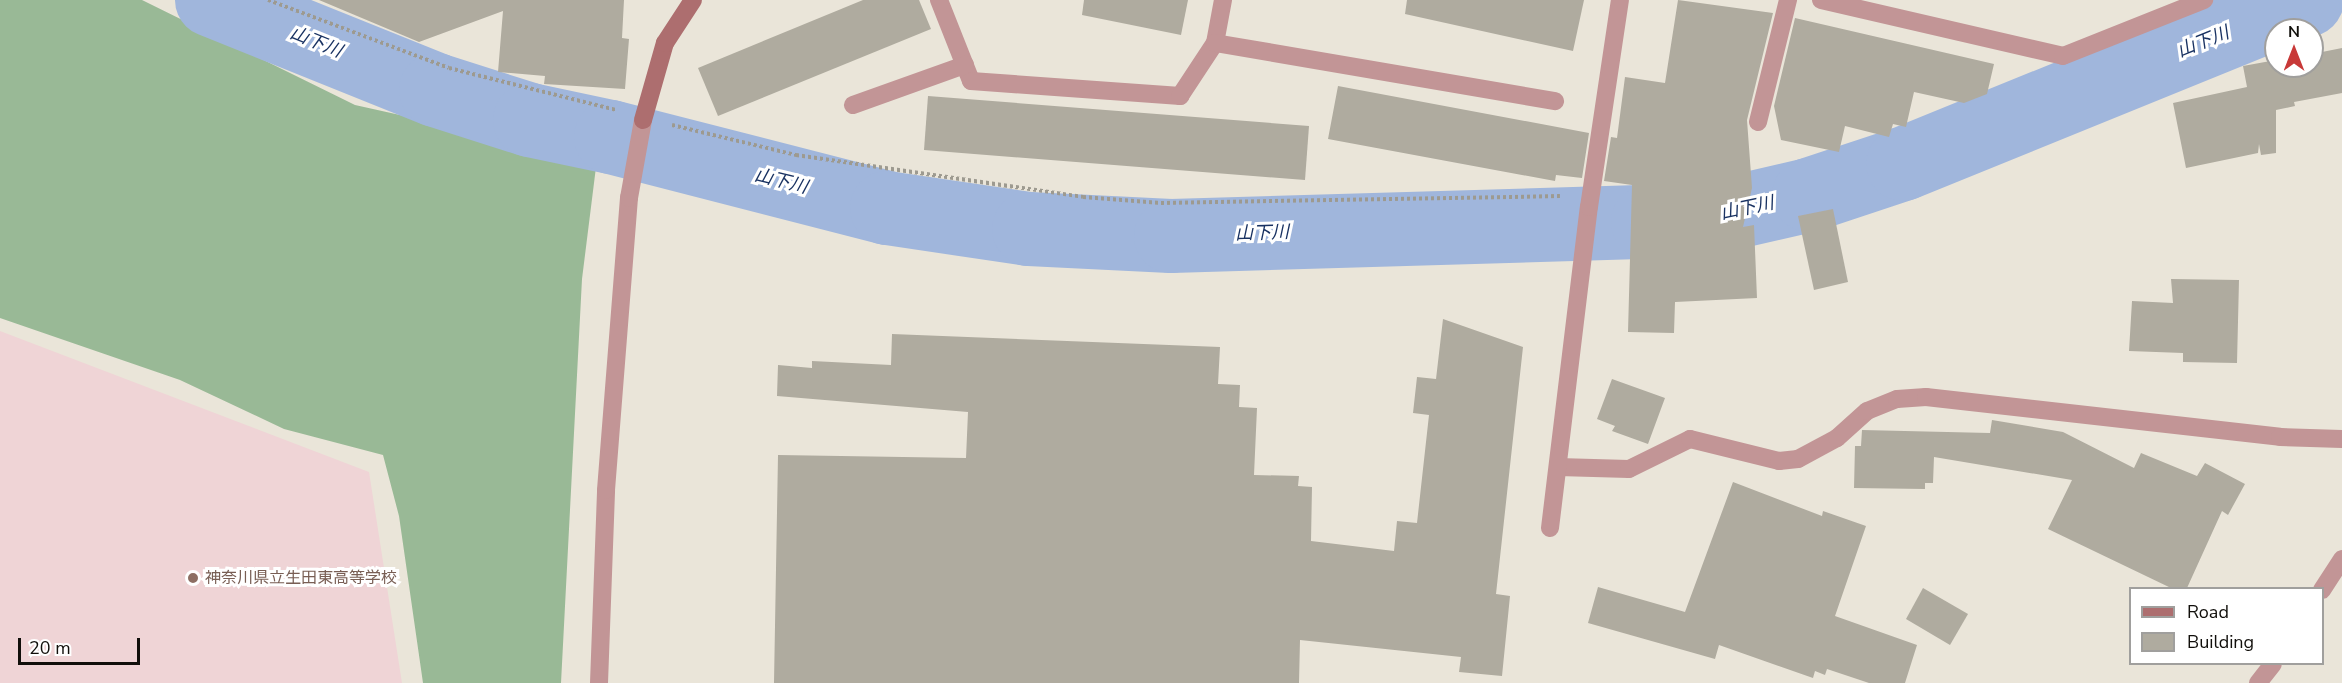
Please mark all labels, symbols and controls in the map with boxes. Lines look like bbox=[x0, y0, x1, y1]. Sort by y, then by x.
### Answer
north arrow bbox=[2264, 18, 2324, 78]
text: N bbox=[2288, 21, 2300, 43]
water label: 山下川 bbox=[287, 22, 345, 62]
water label: 山下川 bbox=[2174, 22, 2232, 62]
water label: 山下川 bbox=[752, 164, 810, 198]
water label: 山下川 bbox=[1718, 192, 1776, 224]
water label: 山下川 bbox=[1235, 221, 1289, 245]
place label: 神奈川県立生田東高等学校 bbox=[205, 568, 397, 588]
marker: 神奈川県立生田東高等学校 bbox=[186, 571, 200, 585]
legend bbox=[2129, 587, 2324, 665]
text: Road bbox=[2187, 600, 2229, 624]
scale bar bbox=[21, 626, 142, 664]
text: Building bbox=[2187, 630, 2254, 654]
text: 20 m bbox=[29, 636, 71, 660]

